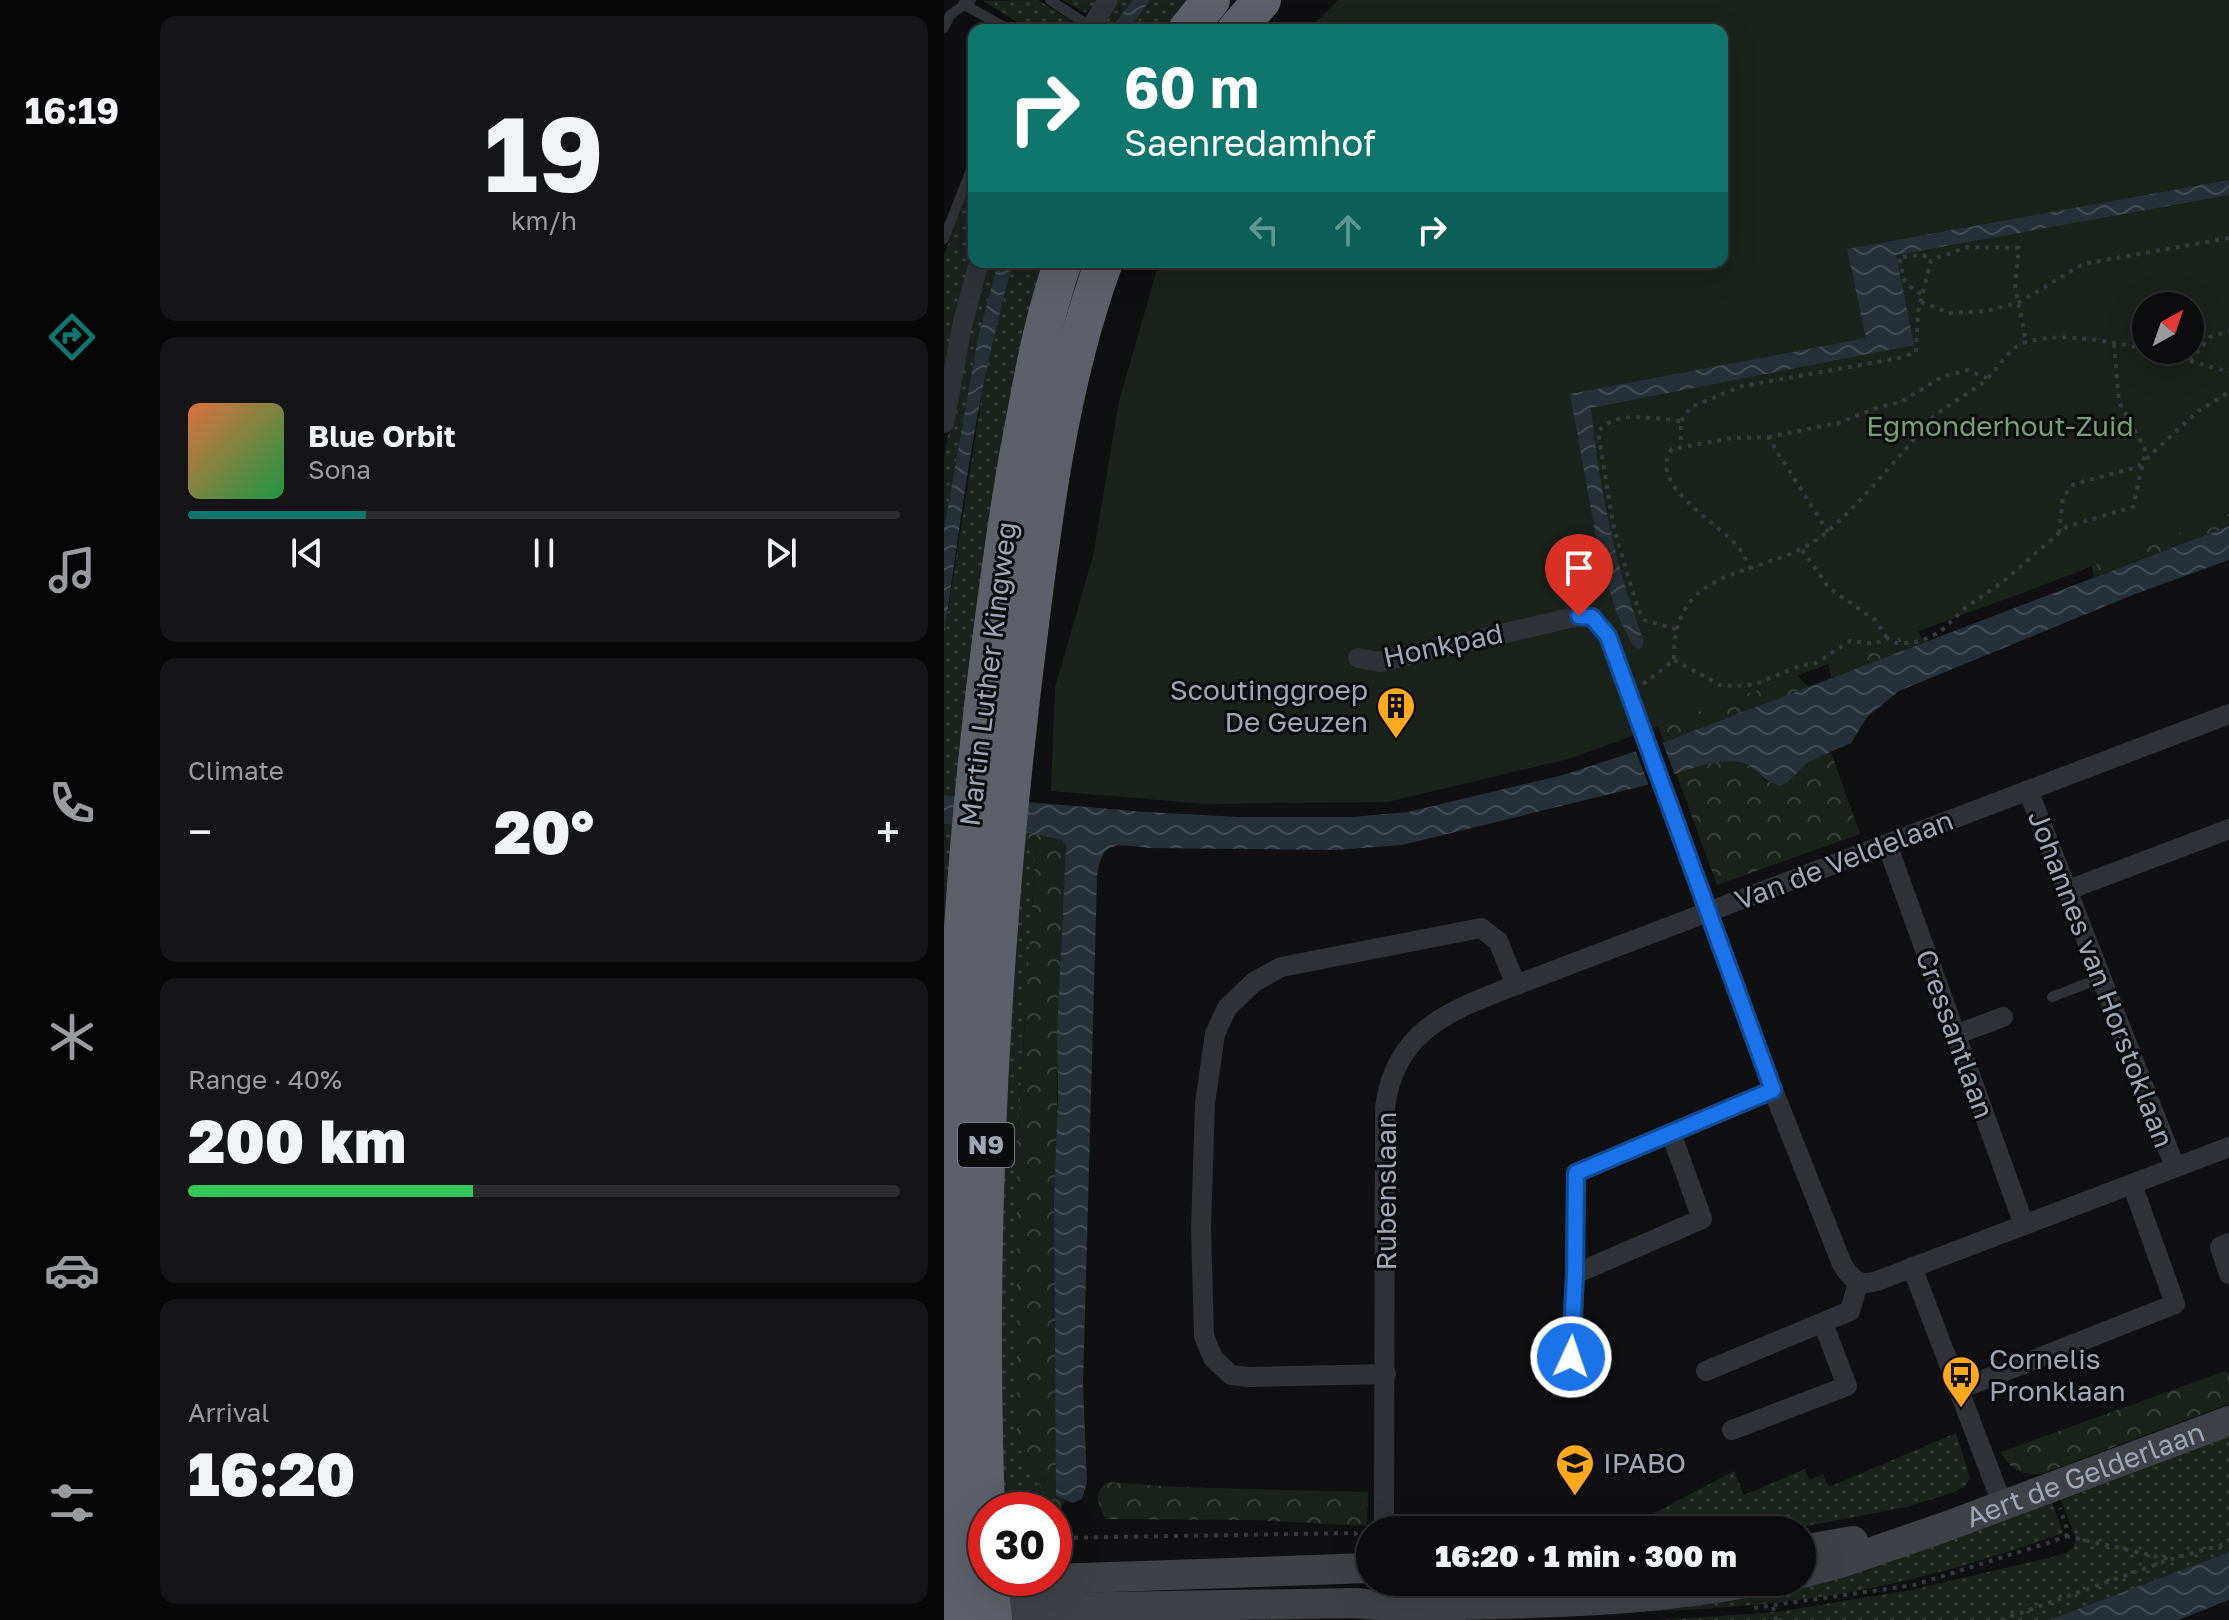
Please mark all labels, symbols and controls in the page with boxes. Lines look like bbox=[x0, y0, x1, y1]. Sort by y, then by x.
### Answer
text: 60 m bbox=[1124, 53, 1259, 120]
icon: right bbox=[992, 56, 1096, 160]
text: 16:19 bbox=[25, 89, 119, 132]
text: 19 bbox=[484, 90, 604, 215]
text: Saenredamhof bbox=[1124, 121, 1376, 164]
text: km/h bbox=[511, 205, 577, 236]
icon: left bbox=[1242, 208, 1286, 252]
icon: ahead bbox=[1326, 208, 1370, 252]
icon: right bbox=[1410, 208, 1454, 252]
north arrow bbox=[2132, 292, 2204, 364]
map controls bbox=[2132, 292, 2204, 364]
icon: directions bbox=[44, 309, 100, 365]
park label: Egmonderhout-Zuid bbox=[1866, 409, 2134, 442]
text: Blue Orbit bbox=[308, 418, 456, 454]
text: Sona bbox=[308, 454, 371, 485]
street label: Martin Luther Kingweg bbox=[952, 520, 1023, 828]
icon: previous bbox=[285, 531, 329, 575]
icon: pause bbox=[522, 531, 566, 575]
icon: next bbox=[759, 531, 803, 575]
pin bbox=[1545, 534, 1613, 616]
icon: music bbox=[44, 542, 100, 598]
icon: arrive bbox=[1557, 546, 1601, 590]
street label: Honkpad bbox=[1380, 616, 1506, 673]
place label: Scoutinggroep De Geuzen bbox=[1170, 673, 1368, 738]
building icon: Scoutinggroep De Geuzen bbox=[1375, 685, 1417, 740]
text: Climate bbox=[188, 755, 284, 786]
icon: phone bbox=[44, 775, 100, 831]
text: 20° bbox=[494, 795, 594, 867]
street label: Van de Veldelaan bbox=[1730, 803, 1958, 916]
text: − bbox=[188, 805, 212, 858]
text: + bbox=[876, 805, 900, 858]
street label: Johannes van Horstoklaan bbox=[2022, 806, 2181, 1152]
street label: Cressantlaan bbox=[1910, 945, 2001, 1123]
icon: climate bbox=[44, 1009, 100, 1065]
text: Range · 40% bbox=[188, 1064, 342, 1095]
text: 200 km bbox=[188, 1104, 406, 1176]
street label: Rubenslaan bbox=[1369, 1112, 1402, 1270]
road number: N9 bbox=[958, 1123, 1014, 1167]
icon: car bbox=[44, 1242, 100, 1298]
position arrow bbox=[1529, 1315, 1613, 1399]
place label: Cornelis Pronklaan bbox=[1989, 1342, 2126, 1407]
bus stop icon: Cornelis Pronklaan bbox=[1940, 1354, 1982, 1409]
text: Arrival bbox=[188, 1397, 269, 1428]
street label: Aert de Gelderlaan bbox=[1961, 1415, 2209, 1534]
text: 16:20 bbox=[188, 1437, 355, 1509]
school or university icon: IPABO bbox=[1554, 1442, 1596, 1497]
place label: IPABO bbox=[1603, 1446, 1686, 1479]
icon: filters bbox=[44, 1475, 100, 1531]
speed limit sign: 30 bbox=[968, 1492, 1072, 1596]
text: 16:20 · 1 min · 300 m bbox=[1435, 1538, 1737, 1574]

